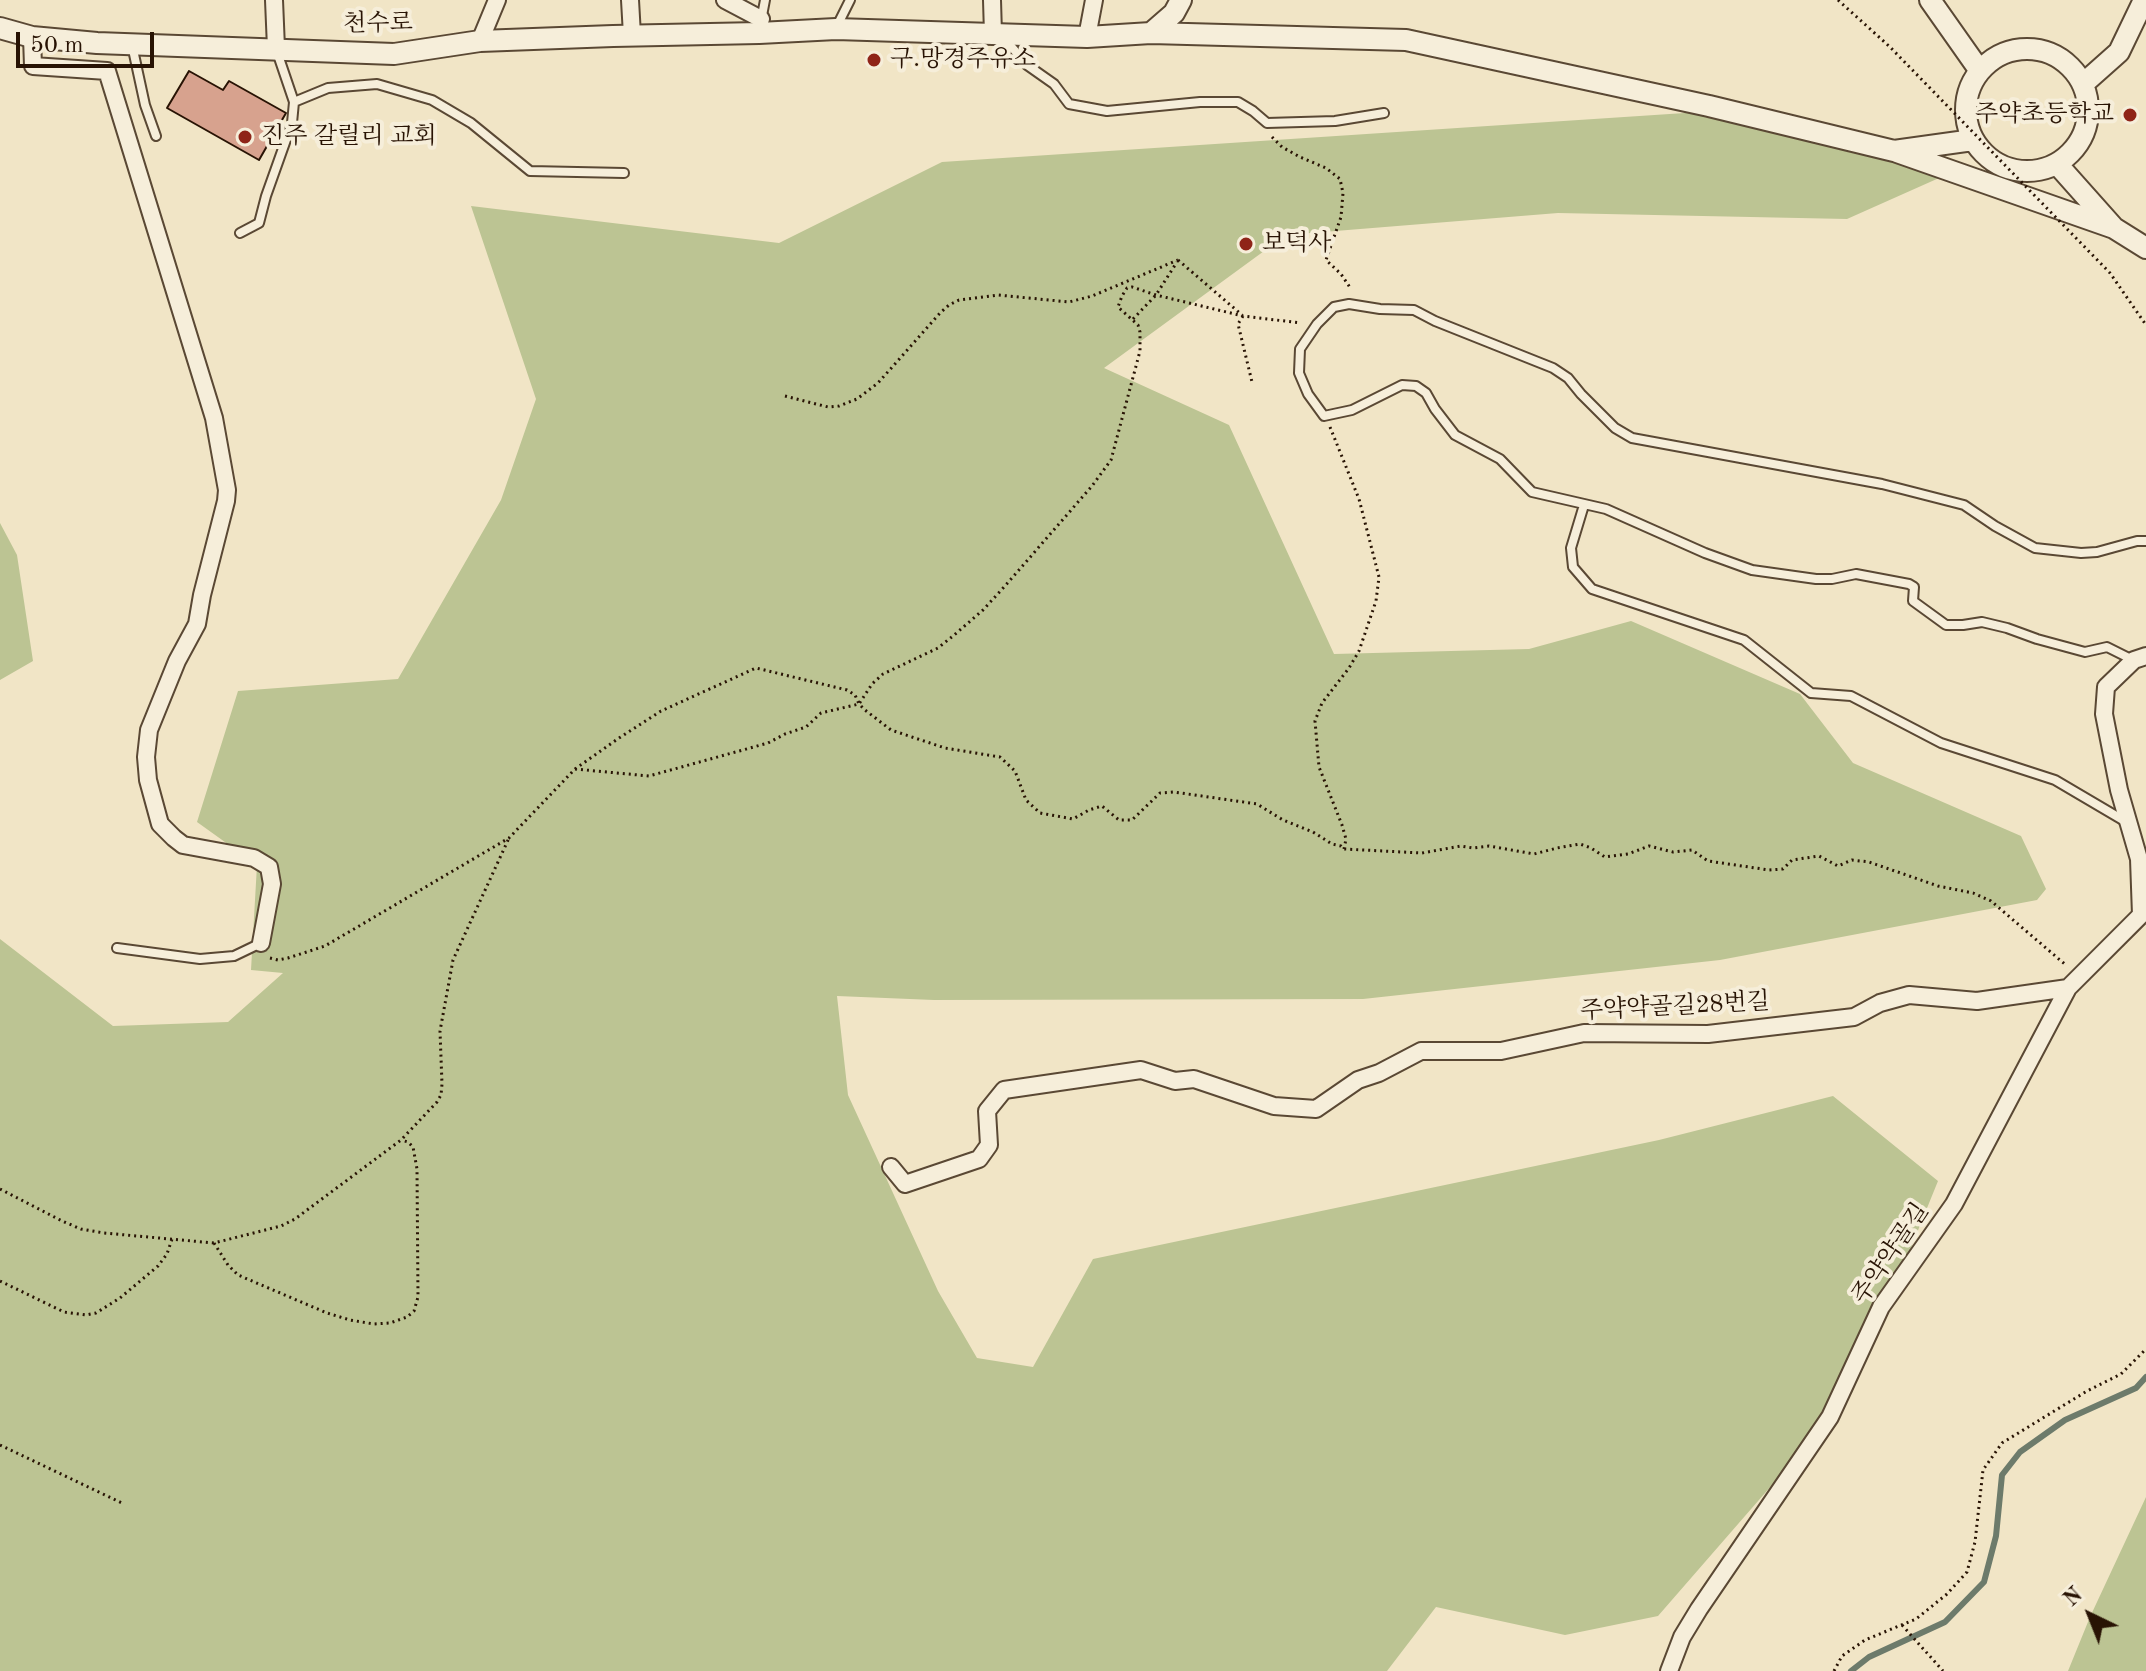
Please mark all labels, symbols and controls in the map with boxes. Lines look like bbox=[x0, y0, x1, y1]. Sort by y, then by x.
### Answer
street label: 천수로 bbox=[343, 9, 413, 39]
scale bar bbox=[20, 16, 158, 66]
text: 50 m bbox=[30, 34, 84, 58]
place label: 구.망경주유소 bbox=[890, 46, 1036, 74]
marker: 구.망경주유소 bbox=[865, 51, 883, 69]
place label: 주약초등학교 bbox=[1975, 101, 2114, 129]
marker: 주약초등학교 bbox=[2121, 106, 2139, 124]
place label: 진주 갈릴리 교회 bbox=[261, 123, 437, 151]
marker: 진주 갈릴리 교회 bbox=[236, 128, 254, 146]
place label: 보덕사 bbox=[1262, 230, 1332, 258]
marker: 보덕사 bbox=[1237, 235, 1255, 253]
street label: 주약약골길28번길 bbox=[1579, 988, 1771, 1026]
street label: 주약약골길 bbox=[1847, 1198, 1935, 1310]
north arrow bbox=[2050, 1575, 2130, 1655]
text: N bbox=[2060, 1584, 2087, 1611]

